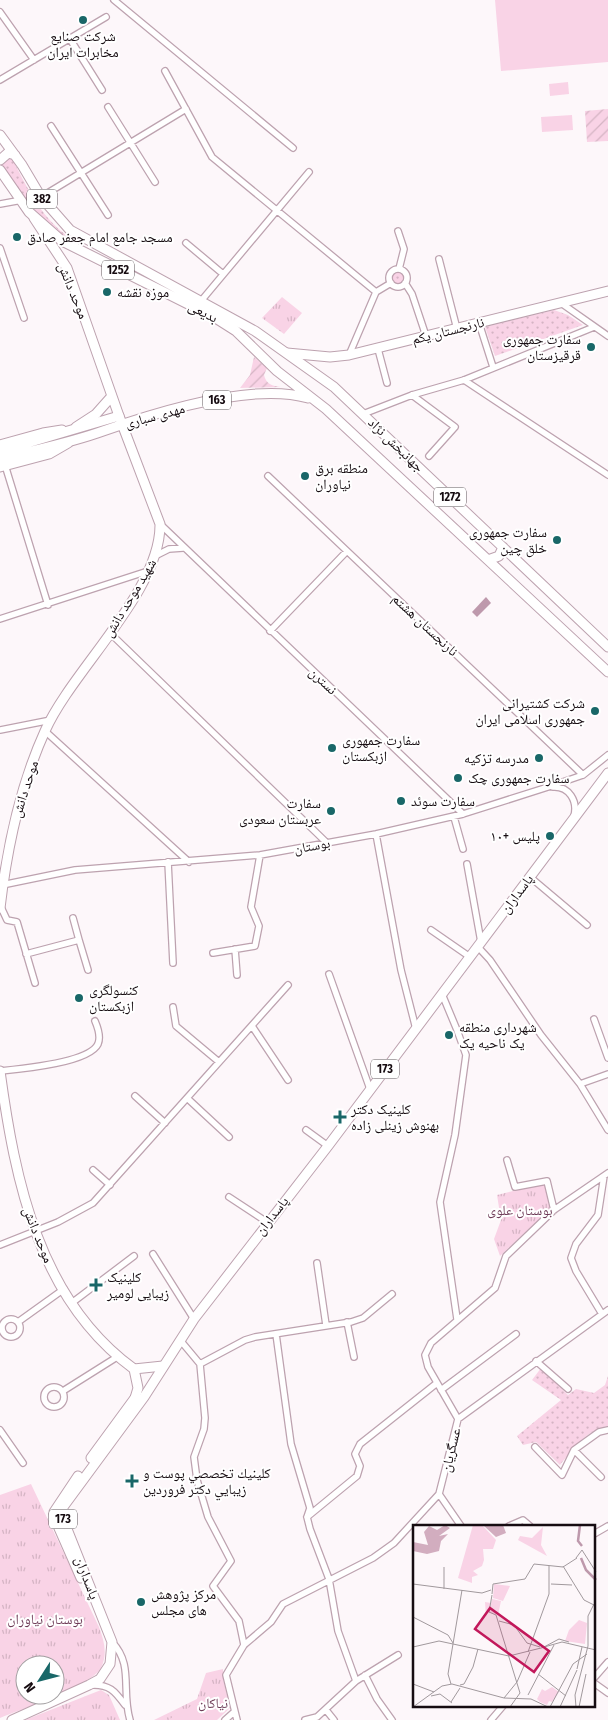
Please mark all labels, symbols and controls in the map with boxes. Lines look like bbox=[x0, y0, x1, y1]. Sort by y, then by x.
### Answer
marker: شرکت صنایع مخابرات ایران bbox=[77, 14, 89, 26]
place label: شرکت صنایع مخابرات ایران bbox=[47, 28, 119, 61]
road number: 382 bbox=[27, 190, 57, 208]
place label: مسجد جامع امام جعفر صادق bbox=[27, 229, 173, 247]
marker: مسجد جامع امام جعفر صادق bbox=[11, 231, 23, 243]
street label: موحد دانش bbox=[54, 260, 92, 322]
road number: 1252 bbox=[102, 260, 134, 280]
place label: موزه نقشه bbox=[117, 284, 169, 301]
marker: موزه نقشه bbox=[101, 286, 113, 298]
street label: بدیعی bbox=[185, 297, 221, 327]
street label: نارنجستان یکم bbox=[410, 314, 486, 349]
place label: سفارت جمهوری قرقیزستان bbox=[503, 331, 581, 364]
marker: سفارت جمهوری قرقیزستان bbox=[585, 341, 597, 353]
road number: 163 bbox=[203, 390, 231, 410]
street label: مهدی سباری bbox=[123, 400, 187, 432]
street label: جهانبخش نژاد bbox=[364, 414, 428, 476]
place label: منطقه برق نیاوران bbox=[315, 460, 368, 493]
marker: منطقه برق نیاوران bbox=[299, 470, 311, 482]
road number: 1272 bbox=[434, 488, 466, 507]
place label: سفارت جمهوری خلق چین bbox=[469, 524, 547, 558]
marker: سفارت جمهوری خلق چین bbox=[551, 534, 563, 546]
street label: شهید موحد دانش bbox=[100, 556, 160, 640]
street label: نارنجستان هشتم bbox=[388, 590, 462, 661]
street label: نسترن bbox=[306, 664, 341, 698]
place label: شرکت کشتیرانی جمهوری اسلامی ایران bbox=[475, 695, 585, 728]
marker: شرکت کشتیرانی جمهوری اسلامی ایران bbox=[589, 705, 601, 717]
place label: سفارت جمهوری ازبکستان bbox=[342, 732, 420, 765]
marker: سفارت جمهوری ازبکستان bbox=[326, 742, 338, 754]
place label: مدرسه تزکیه bbox=[464, 750, 529, 767]
marker: مدرسه تزکیه bbox=[533, 752, 545, 764]
street label: موحد دانش bbox=[8, 758, 42, 820]
place label: سفارت جمهوری چک bbox=[468, 770, 569, 787]
marker: سفارت جمهوری چک bbox=[452, 772, 464, 784]
place label: سفارت سوئد bbox=[411, 793, 475, 810]
place label: سفارت عربستان سعودی bbox=[239, 795, 321, 828]
marker: سفارت سوئد bbox=[395, 795, 407, 807]
marker: سفارت عربستان سعودی bbox=[325, 805, 337, 817]
place label: پلیس +١٠ bbox=[490, 828, 540, 845]
marker: پلیس +١٠ bbox=[544, 830, 556, 842]
street label: بوستان bbox=[293, 834, 332, 858]
street label: پاسداران bbox=[497, 871, 537, 917]
place label: کنسولگری ازبکستان bbox=[89, 982, 139, 1015]
marker: کنسولگری ازبکستان bbox=[73, 992, 85, 1004]
place label: شهرداری منطقه یک ناحیه یک bbox=[459, 1019, 537, 1052]
marker: شهرداری منطقه یک ناحیه یک bbox=[443, 1029, 455, 1041]
road number: 173 bbox=[371, 1060, 399, 1078]
place label: کلینیک دکتر بهنوش زینلی زاده bbox=[350, 1101, 439, 1134]
marker: کلینیک دکتر بهنوش زینلی زاده bbox=[333, 1110, 347, 1124]
street label: پاسداران bbox=[252, 1193, 293, 1239]
park label: بوستان علوی bbox=[487, 1202, 553, 1219]
street label: موحد دانش bbox=[19, 1204, 57, 1266]
place label: کلینیک زیبایی لومیر bbox=[106, 1269, 169, 1302]
marker: کلینیک زیبایی لومیر bbox=[89, 1278, 103, 1292]
street label: عسگریان bbox=[437, 1426, 465, 1474]
place label: كلينيك تخصصي پوست و زيبايي دكتر فروردين bbox=[143, 1465, 271, 1500]
marker: كلينيك تخصصي پوست و زيبايي دكتر فروردين bbox=[125, 1474, 139, 1488]
road number: 173 bbox=[49, 1510, 77, 1528]
inset map bbox=[413, 1525, 596, 1708]
street label: پاسداران bbox=[71, 1554, 103, 1602]
place label: مرکز پژوهش های مجلس bbox=[151, 1586, 216, 1619]
marker: مرکز پژوهش های مجلس bbox=[135, 1596, 147, 1608]
park label: بوستان نیاوران bbox=[7, 1611, 83, 1628]
north arrow bbox=[15, 1655, 65, 1705]
text: N bbox=[21, 1679, 39, 1696]
park label: نیاکان bbox=[198, 1695, 228, 1712]

